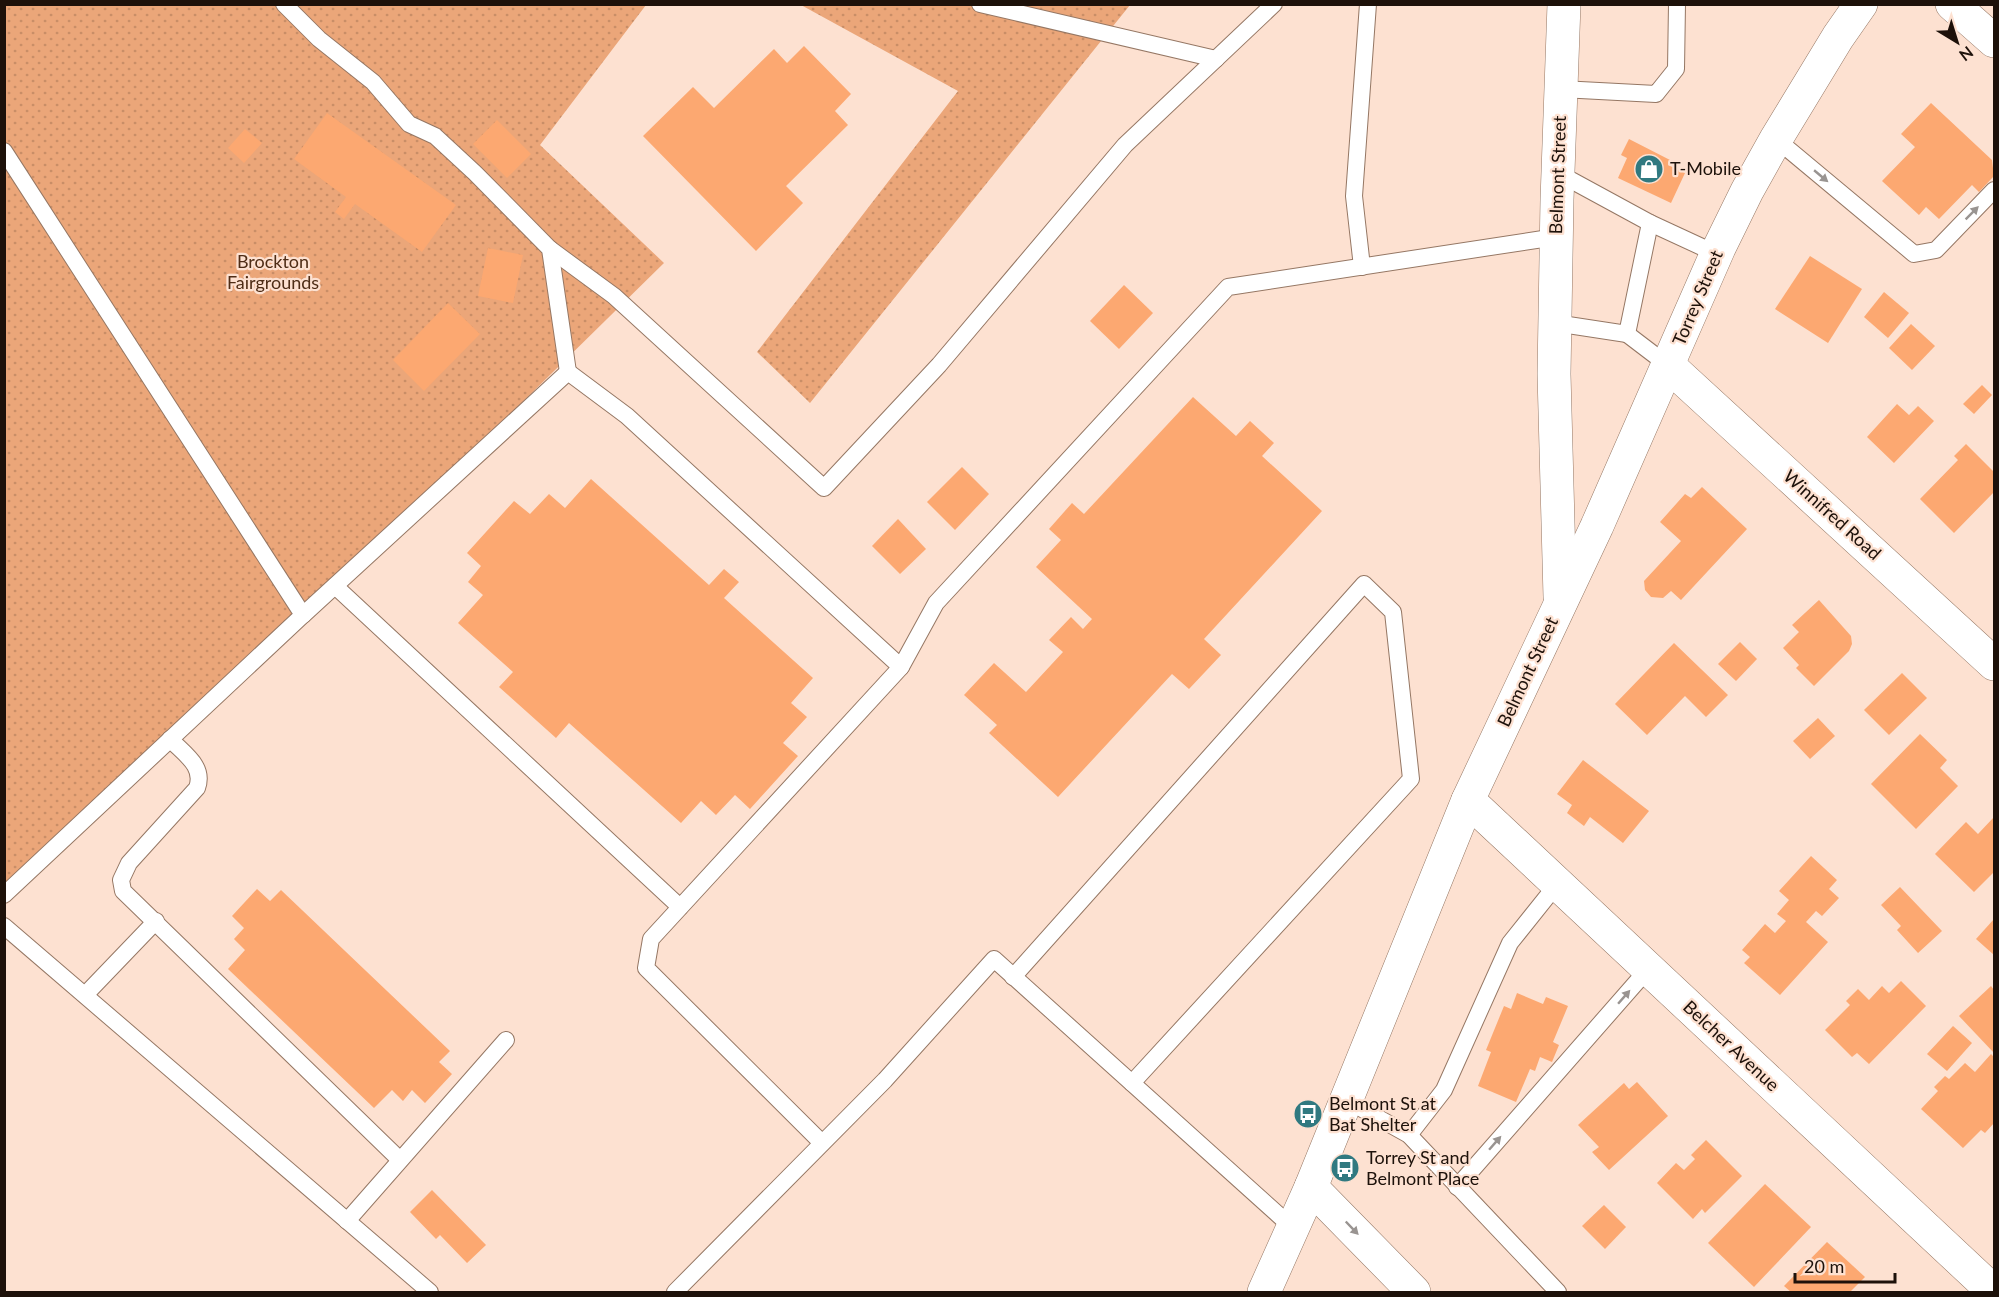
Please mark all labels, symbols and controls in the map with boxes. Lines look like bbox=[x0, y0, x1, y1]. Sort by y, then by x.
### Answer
north arrow bbox=[1927, 12, 1987, 72]
text: N bbox=[1956, 43, 1977, 65]
street label: Belmont Street bbox=[1544, 115, 1570, 235]
shop icon: T-Mobile bbox=[1633, 153, 1665, 185]
place label: T-Mobile bbox=[1670, 157, 1741, 179]
one-way arrow bbox=[1813, 170, 1828, 182]
one-way arrow bbox=[1965, 206, 1979, 221]
street label: Torrey Street bbox=[1667, 246, 1727, 349]
park label: Brockton Fairgrounds bbox=[227, 250, 319, 293]
street label: Winnifred Road bbox=[1779, 465, 1886, 564]
street label: Belmont Street bbox=[1492, 613, 1562, 730]
one-way arrow bbox=[1617, 989, 1631, 1004]
street label: Belcher Avenue bbox=[1679, 995, 1784, 1095]
place label: Belmont St at Bat Shelter bbox=[1329, 1092, 1436, 1135]
bus stop icon: Belmont St at Bat Shelter bbox=[1292, 1098, 1324, 1130]
one-way arrow bbox=[1488, 1136, 1501, 1151]
place label: Torrey St and Belmont Place bbox=[1366, 1146, 1479, 1189]
bus stop icon: Torrey St and Belmont Place bbox=[1329, 1152, 1361, 1184]
one-way arrow bbox=[1344, 1221, 1358, 1235]
scale bar bbox=[1795, 1246, 1896, 1284]
text: 20 m bbox=[1804, 1255, 1844, 1277]

